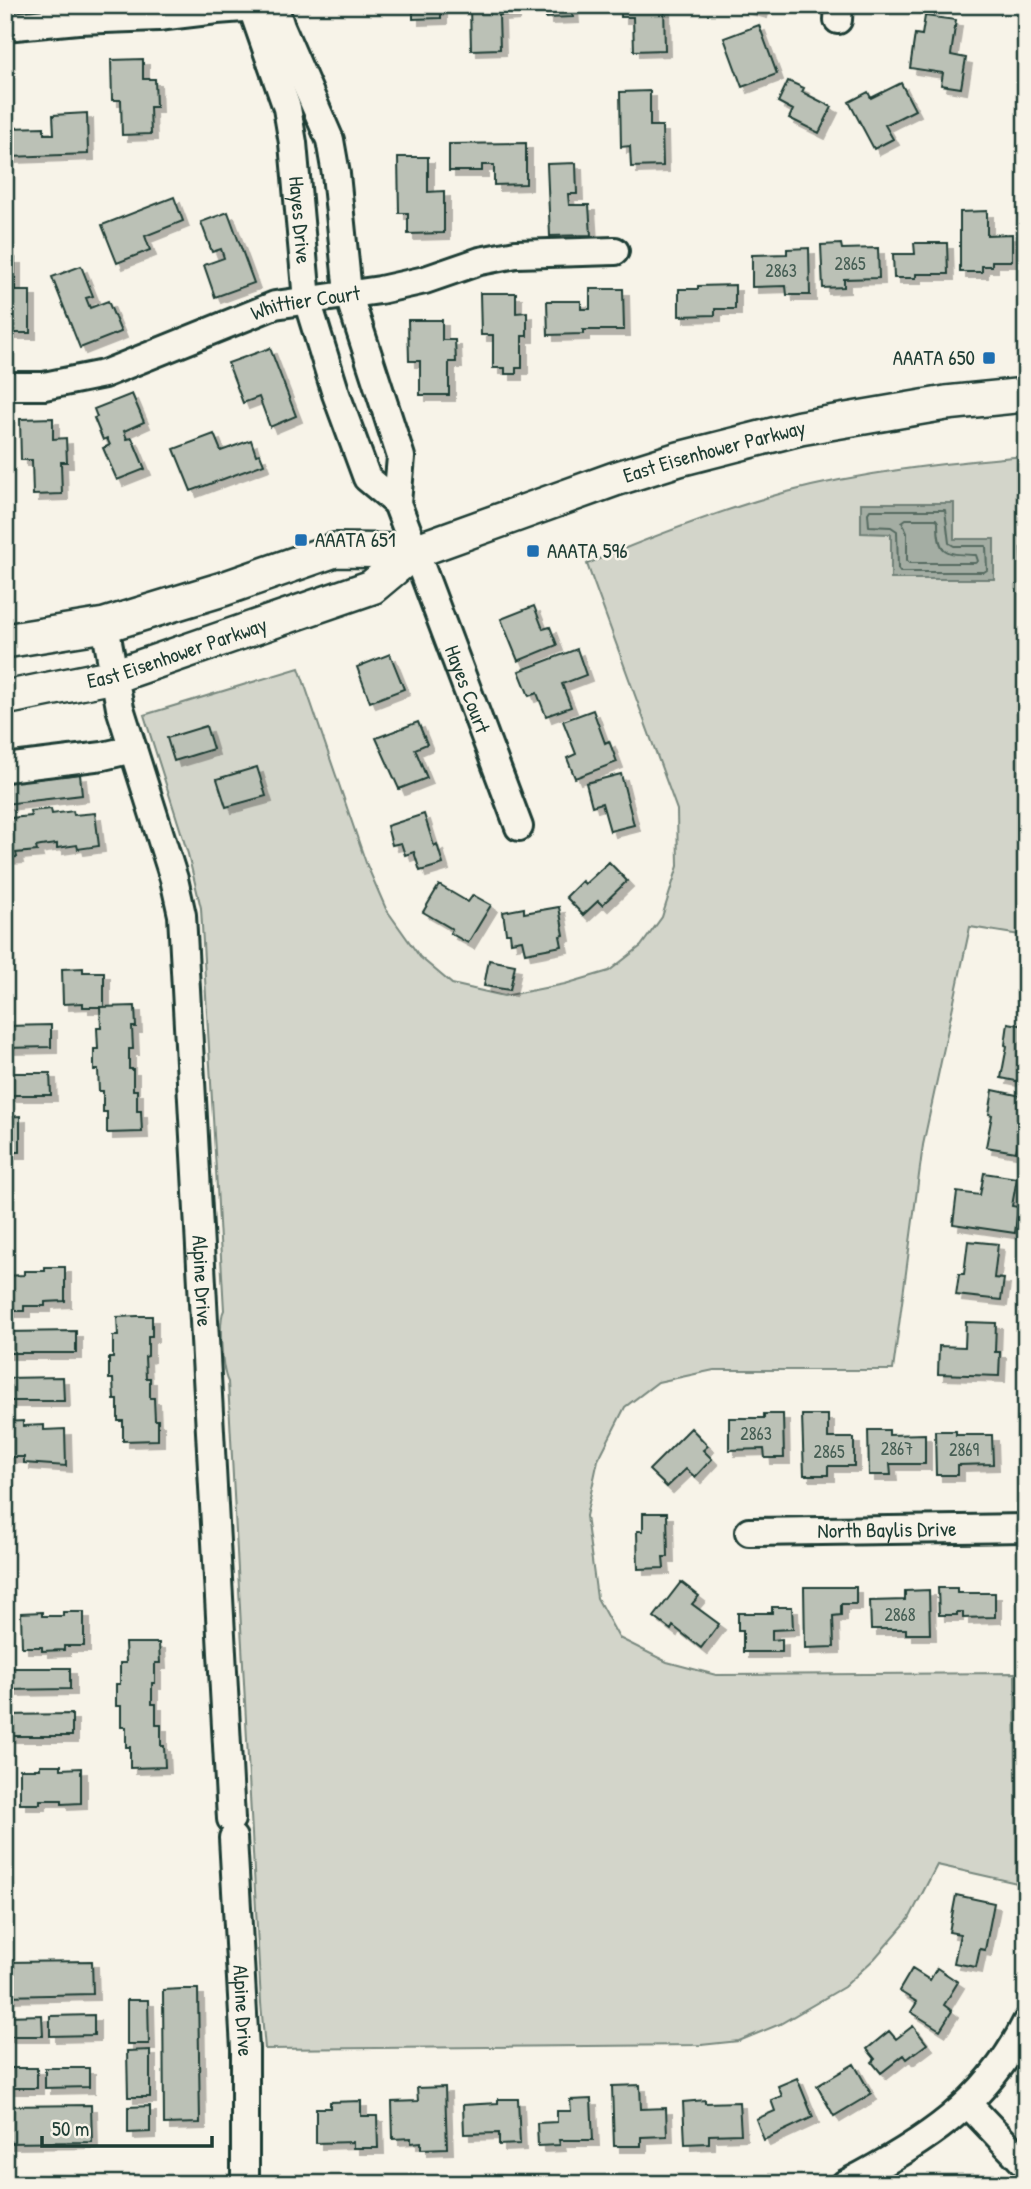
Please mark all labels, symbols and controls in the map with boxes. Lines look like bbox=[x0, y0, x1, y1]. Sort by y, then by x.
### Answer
street label: Hayes Drive bbox=[282, 175, 319, 265]
house number: 2865 bbox=[834, 251, 866, 276]
house number: 2863 bbox=[765, 258, 797, 283]
street label: Whittier Court bbox=[246, 278, 363, 327]
place label: AAATA 650 bbox=[893, 343, 975, 372]
marker: AAATA 650 bbox=[981, 350, 997, 366]
street label: East Eisenhower Parkway bbox=[619, 412, 808, 490]
place label: AAATA 651 bbox=[315, 525, 396, 554]
marker: AAATA 651 bbox=[293, 532, 309, 548]
place label: AAATA 596 bbox=[547, 536, 628, 565]
marker: AAATA 596 bbox=[525, 543, 541, 559]
street label: East Eisenhower Parkway bbox=[84, 609, 271, 695]
street label: Hayes Court bbox=[438, 641, 498, 738]
street label: Alpine Drive bbox=[185, 1234, 219, 1328]
house number: 2863 bbox=[740, 1421, 772, 1446]
house number: 2867 bbox=[881, 1436, 913, 1461]
house number: 2869 bbox=[949, 1437, 979, 1462]
house number: 2865 bbox=[813, 1439, 845, 1464]
street label: North Baylis Drive bbox=[817, 1514, 957, 1545]
house number: 2868 bbox=[884, 1602, 916, 1627]
street label: Alpine Drive bbox=[226, 1964, 260, 2057]
scale bar bbox=[42, 2105, 212, 2149]
text: 50 m bbox=[52, 2114, 89, 2143]

